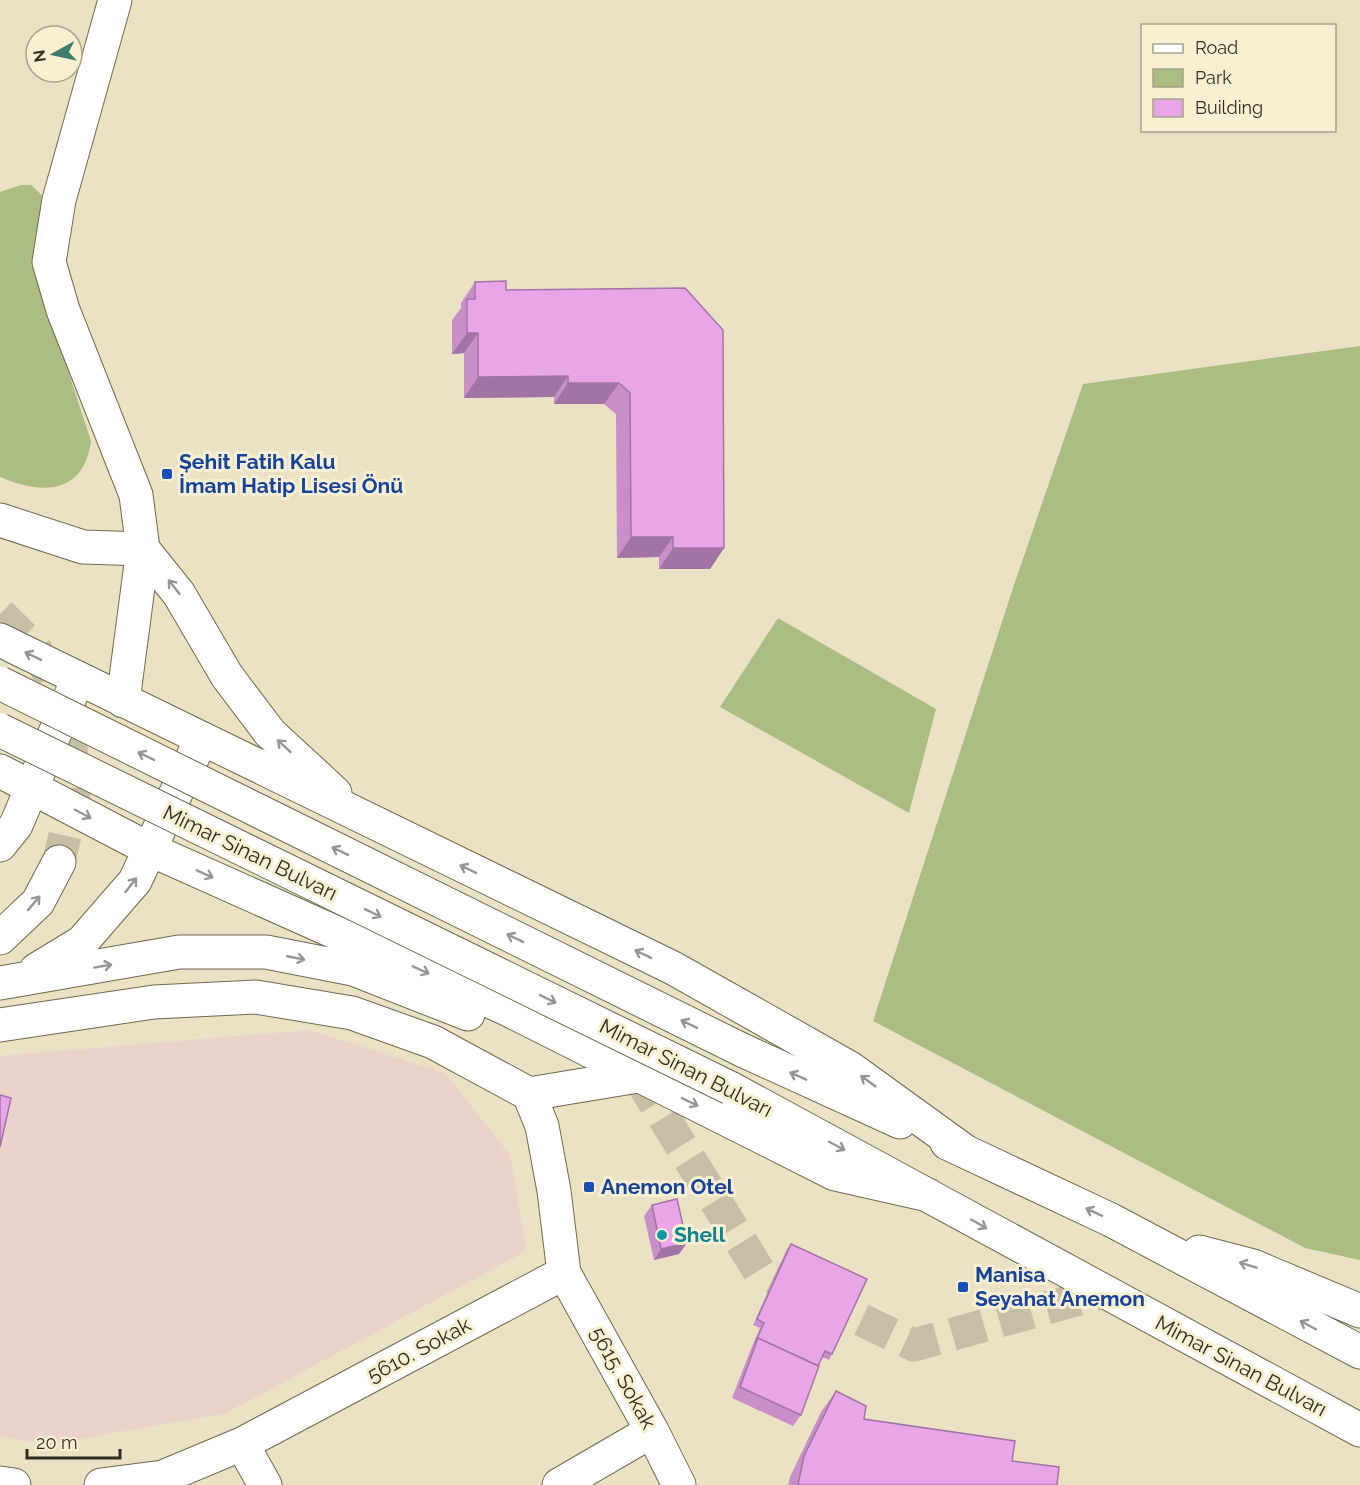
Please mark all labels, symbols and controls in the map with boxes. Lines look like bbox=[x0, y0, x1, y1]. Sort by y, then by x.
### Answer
north arrow bbox=[24, 24, 84, 84]
legend bbox=[1141, 24, 1336, 132]
text: Road bbox=[1195, 37, 1238, 58]
text: N bbox=[29, 49, 50, 63]
text: Park bbox=[1195, 67, 1232, 88]
text: Building bbox=[1195, 97, 1263, 118]
place label: Şehit Fatih Kalu İmam Hatip Lisesi Önü bbox=[179, 449, 403, 498]
marker: Şehit Fatih Kalu İmam Hatip Lisesi Önü bbox=[160, 467, 174, 481]
one-way arrow bbox=[167, 579, 180, 595]
one-way arrow bbox=[25, 650, 43, 662]
one-way arrow bbox=[277, 739, 292, 754]
one-way arrow bbox=[138, 749, 156, 761]
street label: Mimar Sinan Bulvarı bbox=[159, 800, 341, 906]
one-way arrow bbox=[74, 809, 92, 820]
one-way arrow bbox=[331, 845, 349, 857]
one-way arrow bbox=[459, 862, 477, 874]
one-way arrow bbox=[195, 868, 213, 880]
one-way arrow bbox=[124, 877, 137, 893]
one-way arrow bbox=[27, 896, 41, 911]
one-way arrow bbox=[364, 907, 381, 919]
one-way arrow bbox=[506, 931, 524, 943]
one-way arrow bbox=[635, 948, 653, 959]
one-way arrow bbox=[286, 953, 306, 964]
one-way arrow bbox=[93, 960, 112, 971]
one-way arrow bbox=[411, 965, 430, 976]
one-way arrow bbox=[539, 993, 556, 1005]
street label: Mimar Sinan Bulvarı bbox=[596, 1013, 777, 1122]
one-way arrow bbox=[681, 1018, 699, 1029]
one-way arrow bbox=[790, 1069, 808, 1081]
one-way arrow bbox=[860, 1075, 876, 1087]
one-way arrow bbox=[681, 1097, 699, 1109]
one-way arrow bbox=[827, 1141, 845, 1152]
place label: Anemon Otel bbox=[601, 1174, 734, 1199]
marker: Anemon Otel bbox=[582, 1180, 596, 1194]
one-way arrow bbox=[1086, 1206, 1104, 1217]
one-way arrow bbox=[970, 1218, 987, 1230]
place label: Shell bbox=[674, 1222, 726, 1247]
marker: Shell bbox=[655, 1228, 669, 1242]
one-way arrow bbox=[1239, 1259, 1258, 1270]
place label: Manisa Seyahat Anemon bbox=[975, 1262, 1145, 1311]
marker: Manisa Seyahat Anemon bbox=[956, 1280, 970, 1294]
street label: Mimar Sinan Bulvarı bbox=[1151, 1310, 1331, 1421]
street label: 5610. Sokak bbox=[362, 1312, 475, 1387]
one-way arrow bbox=[1300, 1319, 1317, 1331]
street label: 5615. Sokak bbox=[585, 1322, 662, 1433]
scale bar bbox=[27, 1422, 120, 1460]
text: 20 m bbox=[36, 1432, 78, 1453]

